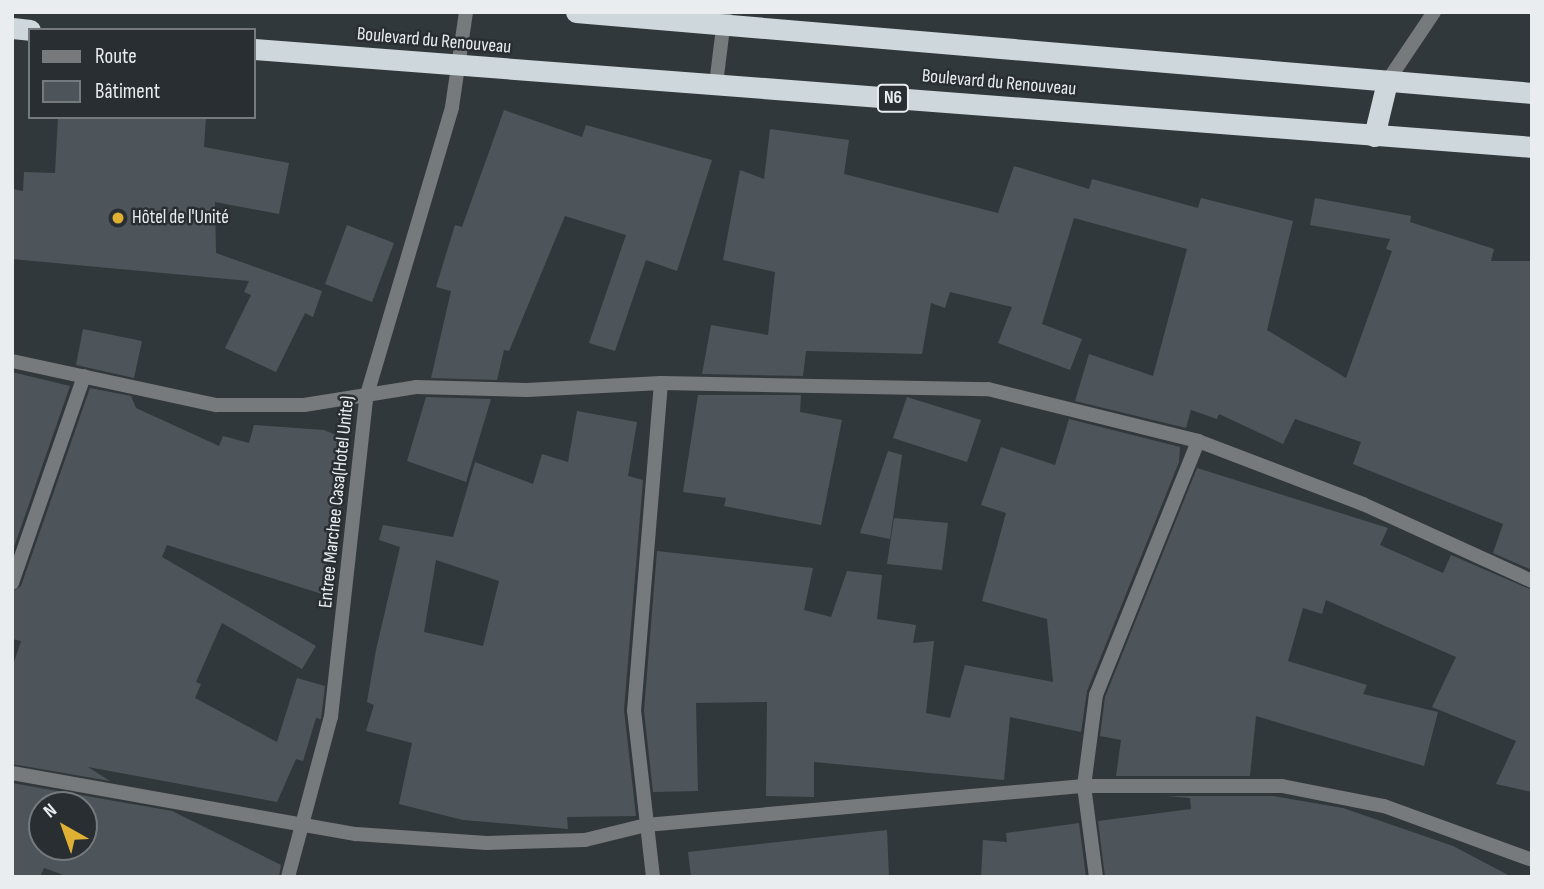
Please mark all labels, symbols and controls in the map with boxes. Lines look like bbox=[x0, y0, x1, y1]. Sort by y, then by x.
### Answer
street label: Boulevard du Renouveau bbox=[356, 23, 512, 59]
legend bbox=[28, 28, 256, 119]
text: Route bbox=[95, 44, 137, 69]
street label: Boulevard du Renouveau bbox=[921, 65, 1077, 101]
text: Bâtiment bbox=[95, 79, 160, 104]
road number: N6 bbox=[876, 84, 910, 113]
place label: Hôtel de l'Unité bbox=[132, 207, 229, 229]
marker: Hôtel de l'Unité bbox=[110, 210, 126, 226]
street label: Entree Marchee Casa(Hotel Unite) bbox=[315, 395, 359, 609]
north arrow bbox=[28, 791, 98, 861]
text: N bbox=[39, 799, 62, 823]

